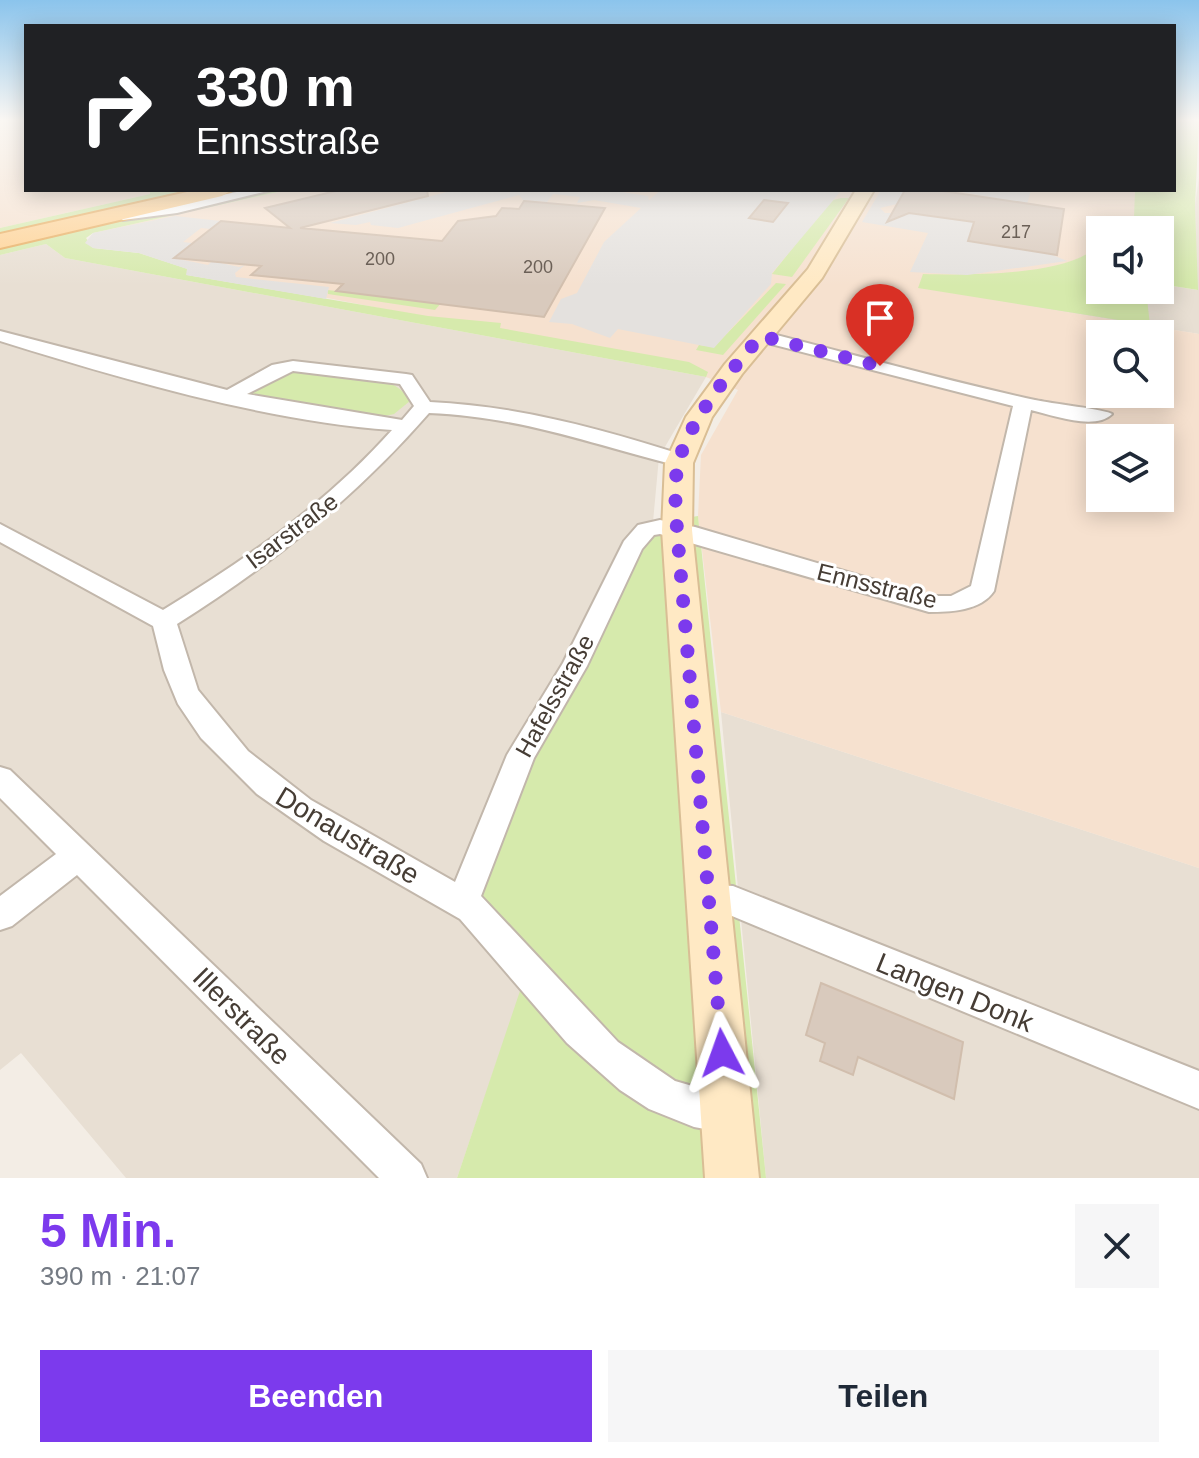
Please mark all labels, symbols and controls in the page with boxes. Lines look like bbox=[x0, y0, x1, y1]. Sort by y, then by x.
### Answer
text: 330 m bbox=[196, 55, 355, 118]
icon: right bbox=[64, 56, 168, 160]
text: Ennsstraße bbox=[196, 121, 380, 162]
map controls bbox=[1086, 216, 1174, 512]
button: sound bbox=[1086, 216, 1174, 304]
house number: 217 bbox=[1001, 222, 1031, 242]
house number: 200 bbox=[365, 249, 395, 269]
house number: 200 bbox=[523, 257, 553, 277]
pin bbox=[846, 284, 914, 366]
icon: arrive bbox=[858, 296, 902, 340]
button: search bbox=[1086, 320, 1174, 408]
button: layers bbox=[1086, 424, 1174, 512]
street label: Isarstraße bbox=[240, 487, 343, 574]
street label: Ennsstraße bbox=[814, 558, 940, 613]
street label: Hafelsstraße bbox=[510, 630, 599, 762]
street label: Donaustraße bbox=[270, 780, 425, 890]
street label: Langen Donk bbox=[872, 947, 1039, 1038]
street label: Illerstraße bbox=[187, 961, 297, 1071]
position arrow bbox=[680, 1011, 764, 1095]
text: 5 Min. bbox=[40, 1204, 176, 1257]
button: close bbox=[1075, 1204, 1159, 1288]
text: 390 m · 21:07 bbox=[40, 1261, 200, 1291]
button: Beenden bbox=[40, 1350, 592, 1442]
button: Teilen bbox=[608, 1350, 1159, 1442]

